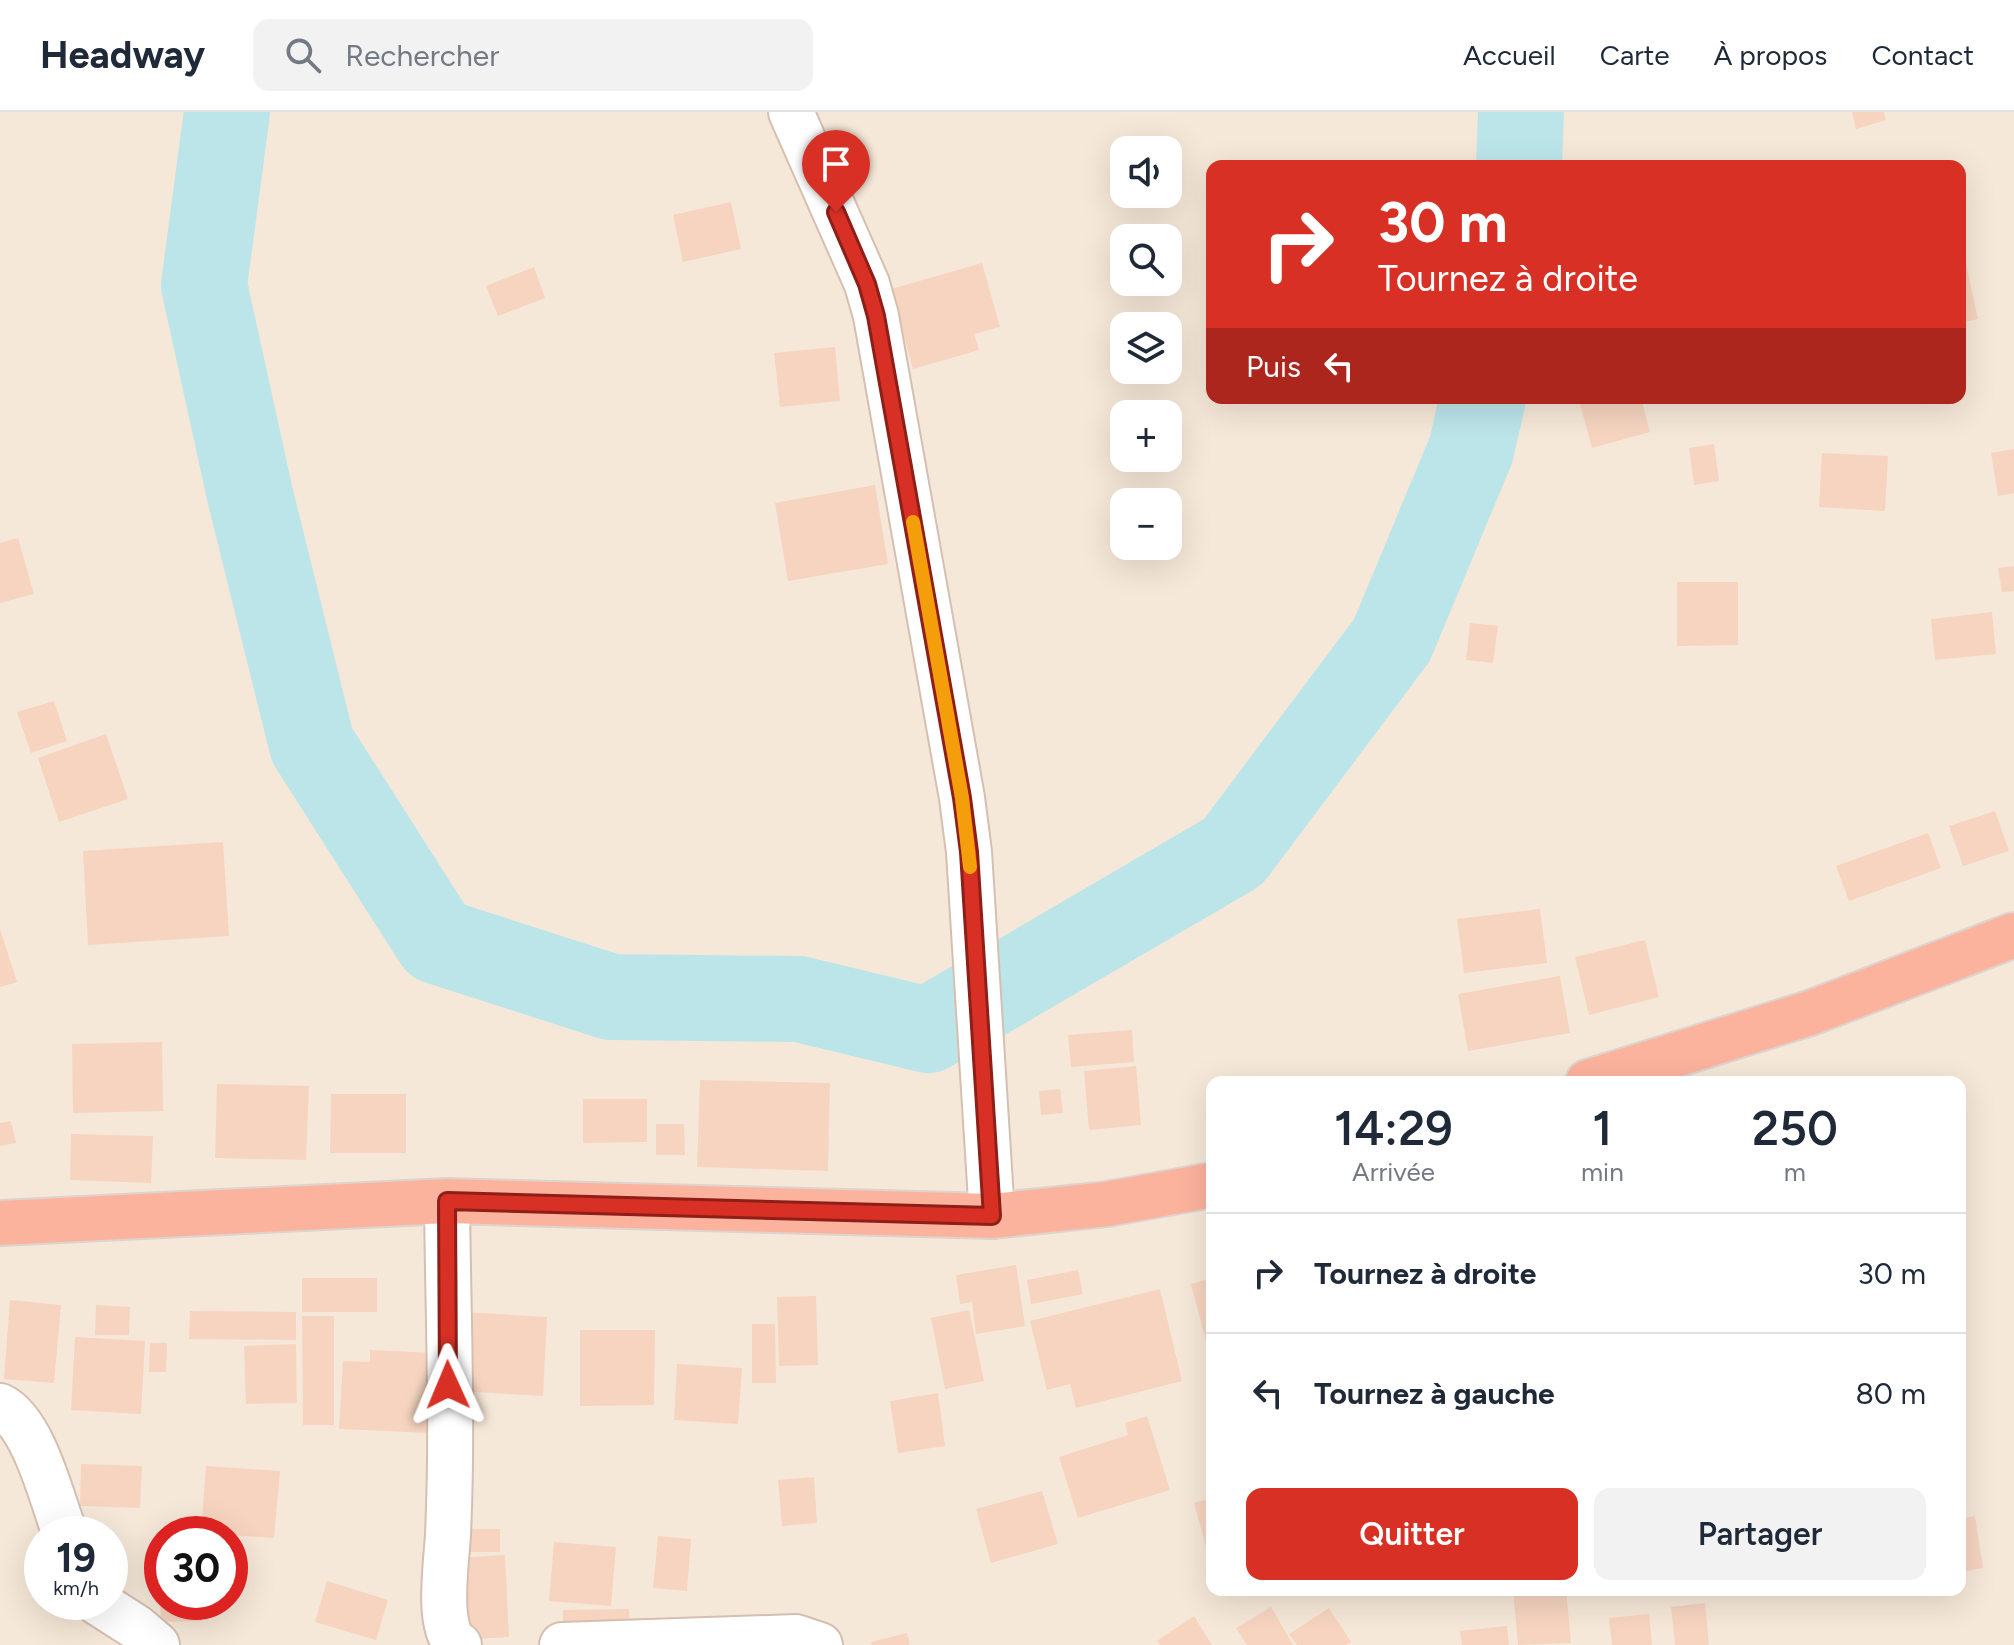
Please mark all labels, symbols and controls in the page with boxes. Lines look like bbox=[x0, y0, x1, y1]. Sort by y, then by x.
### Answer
search box bbox=[253, 19, 813, 91]
text: Headway bbox=[40, 32, 205, 78]
icon: search bbox=[281, 33, 325, 77]
text: Rechercher bbox=[345, 37, 499, 74]
text: Accueil bbox=[1463, 38, 1556, 72]
text: Carte bbox=[1600, 38, 1669, 72]
text: À propos bbox=[1713, 38, 1827, 72]
text: Contact bbox=[1871, 38, 1974, 72]
pin bbox=[802, 130, 870, 212]
map controls bbox=[1110, 136, 1182, 560]
button: sound bbox=[1110, 136, 1182, 208]
icon: arrive bbox=[814, 142, 858, 186]
text: 30 m bbox=[1378, 189, 1508, 256]
icon: right bbox=[1246, 192, 1350, 296]
button: search bbox=[1110, 224, 1182, 296]
text: Tournez à droite bbox=[1378, 257, 1638, 300]
button: layers bbox=[1110, 312, 1182, 384]
icon: left bbox=[1317, 344, 1361, 388]
text: Puis bbox=[1246, 348, 1301, 385]
button: + bbox=[1110, 400, 1182, 472]
button: − bbox=[1110, 488, 1182, 560]
text: 14:29 bbox=[1334, 1099, 1453, 1157]
text: 1 bbox=[1592, 1099, 1612, 1157]
text: 250 bbox=[1752, 1099, 1838, 1157]
text: Arrivée bbox=[1352, 1156, 1435, 1188]
text: min bbox=[1581, 1156, 1624, 1188]
text: m bbox=[1784, 1156, 1806, 1188]
icon: right bbox=[1246, 1251, 1290, 1295]
text: Tournez à droite bbox=[1314, 1255, 1536, 1292]
text: 30 m bbox=[1858, 1255, 1926, 1292]
position arrow bbox=[406, 1343, 490, 1427]
icon: left bbox=[1246, 1371, 1290, 1415]
text: Tournez à gauche bbox=[1314, 1375, 1555, 1412]
text: 80 m bbox=[1855, 1375, 1926, 1412]
button: Quitter bbox=[1246, 1488, 1578, 1580]
button: Partager bbox=[1594, 1488, 1926, 1580]
speed limit sign: 30 bbox=[144, 1516, 248, 1620]
text: 19 bbox=[56, 1534, 96, 1582]
text: km/h bbox=[53, 1576, 99, 1600]

